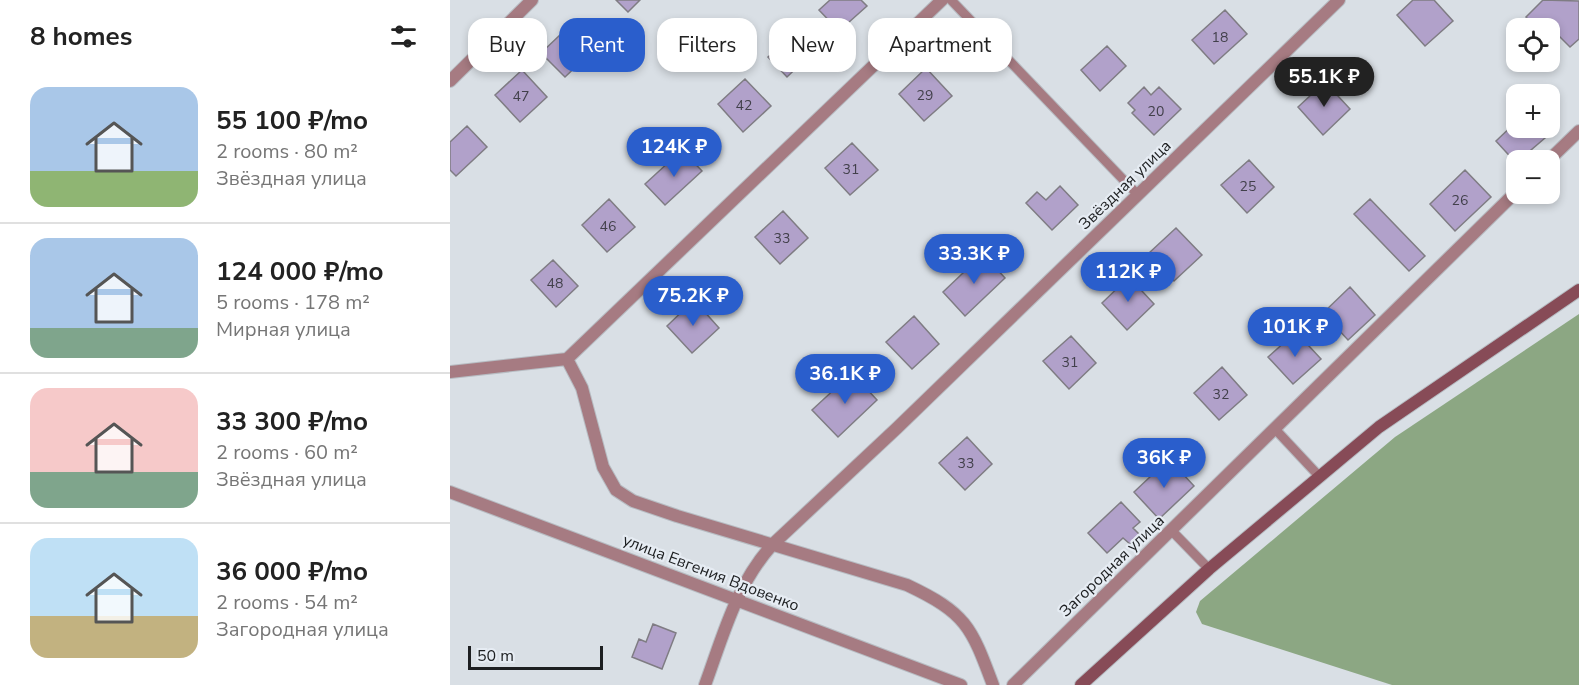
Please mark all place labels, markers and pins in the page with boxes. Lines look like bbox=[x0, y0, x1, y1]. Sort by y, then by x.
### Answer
pin: 55.1K ₽ bbox=[1269, 57, 1379, 108]
pin: 124K ₽ bbox=[625, 127, 723, 178]
pin: 33.3K ₽ bbox=[919, 234, 1029, 285]
pin: 112K ₽ bbox=[1079, 252, 1177, 303]
pin: 75.2K ₽ bbox=[638, 276, 748, 327]
pin: 101K ₽ bbox=[1246, 307, 1344, 358]
pin: 36.1K ₽ bbox=[790, 354, 900, 405]
pin: 36K ₽ bbox=[1122, 438, 1206, 489]

